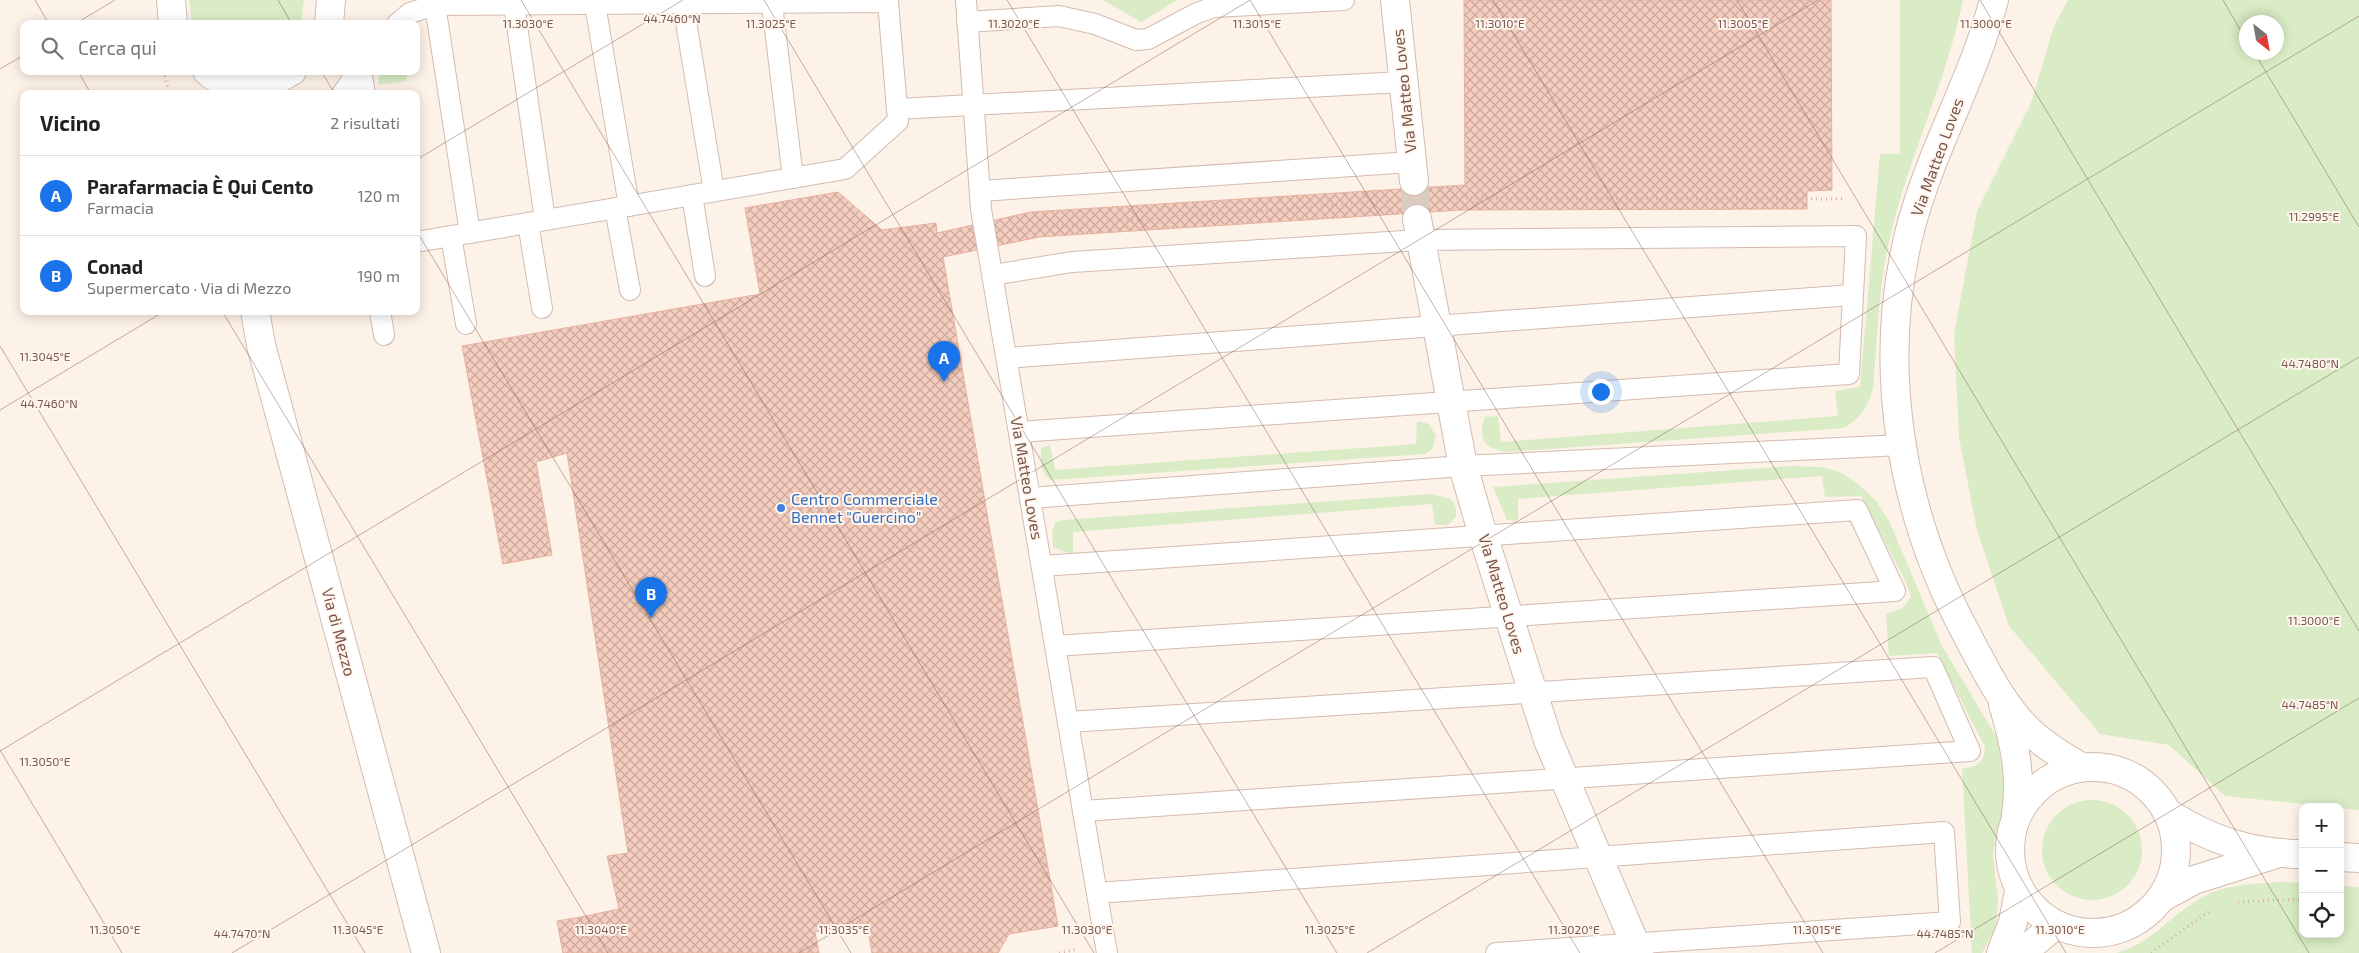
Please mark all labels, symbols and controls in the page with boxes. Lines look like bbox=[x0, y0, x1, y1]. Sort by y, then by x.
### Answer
text: 44.7460°N bbox=[643, 11, 701, 25]
north arrow bbox=[2239, 15, 2284, 60]
text: 11.3030°E bbox=[502, 16, 554, 30]
text: 11.3025°E bbox=[746, 16, 797, 30]
text: 11.3020°E bbox=[988, 16, 1040, 30]
text: 11.3015°E bbox=[1233, 16, 1282, 30]
text: 11.3010°E bbox=[1475, 16, 1525, 30]
text: 11.3005°E bbox=[1718, 16, 1769, 30]
text: 11.3000°E bbox=[1960, 16, 2012, 30]
search box bbox=[20, 20, 420, 75]
street label: Via Matteo Loves bbox=[1388, 28, 1419, 154]
icon: search bbox=[38, 34, 66, 62]
text: Cerca qui bbox=[78, 36, 157, 59]
street label: Via Matteo Loves bbox=[1906, 95, 1967, 219]
text: Vicino bbox=[40, 110, 101, 135]
text: 2 risultati bbox=[330, 113, 400, 132]
text: Parafarmacia È Qui Cento bbox=[87, 175, 313, 198]
text: A bbox=[51, 186, 61, 205]
text: 120 m bbox=[357, 186, 400, 205]
text: Farmacia bbox=[87, 198, 154, 217]
text: 11.2995°E bbox=[2289, 209, 2339, 223]
text: Conad bbox=[87, 255, 143, 278]
text: B bbox=[51, 266, 61, 285]
text: 190 m bbox=[357, 266, 400, 285]
text: Supermercato · Via di Mezzo bbox=[87, 278, 291, 297]
pin: A bbox=[928, 341, 960, 382]
text: 11.3045°E bbox=[19, 349, 71, 363]
text: 44.7480°N bbox=[2281, 356, 2339, 370]
your location bbox=[1588, 379, 1614, 405]
text: 44.7460°N bbox=[20, 396, 78, 410]
street label: Via Matteo Loves bbox=[1007, 415, 1048, 541]
place label: Centro Commerciale Bennet "Guercino" bbox=[791, 489, 938, 526]
marker: Centro Commerciale Bennet "Guercino" bbox=[775, 502, 787, 514]
street label: Via Matteo Loves bbox=[1475, 531, 1530, 656]
pin: B bbox=[635, 577, 667, 618]
street label: Via di Mezzo bbox=[319, 586, 360, 678]
text: 11.3000°E bbox=[2288, 613, 2340, 627]
text: 44.7485°N bbox=[2281, 697, 2339, 711]
text: 11.3050°E bbox=[20, 754, 71, 768]
map controls bbox=[2299, 803, 2344, 938]
button: + bbox=[2299, 803, 2344, 848]
button: − bbox=[2299, 848, 2344, 893]
button: locate bbox=[2299, 893, 2344, 938]
text: 11.3050°E bbox=[90, 922, 141, 936]
text: 11.3045°E bbox=[332, 922, 384, 936]
text: 11.3040°E bbox=[575, 922, 627, 936]
text: 11.3035°E bbox=[819, 922, 869, 936]
text: 11.3030°E bbox=[1061, 922, 1113, 936]
text: 11.3025°E bbox=[1305, 922, 1356, 936]
text: 11.3020°E bbox=[1548, 922, 1600, 936]
text: 11.3015°E bbox=[1793, 922, 1842, 936]
text: 11.3010°E bbox=[2035, 922, 2085, 936]
text: 44.7470°N bbox=[214, 926, 270, 940]
text: 44.7485°N bbox=[1916, 926, 1974, 940]

